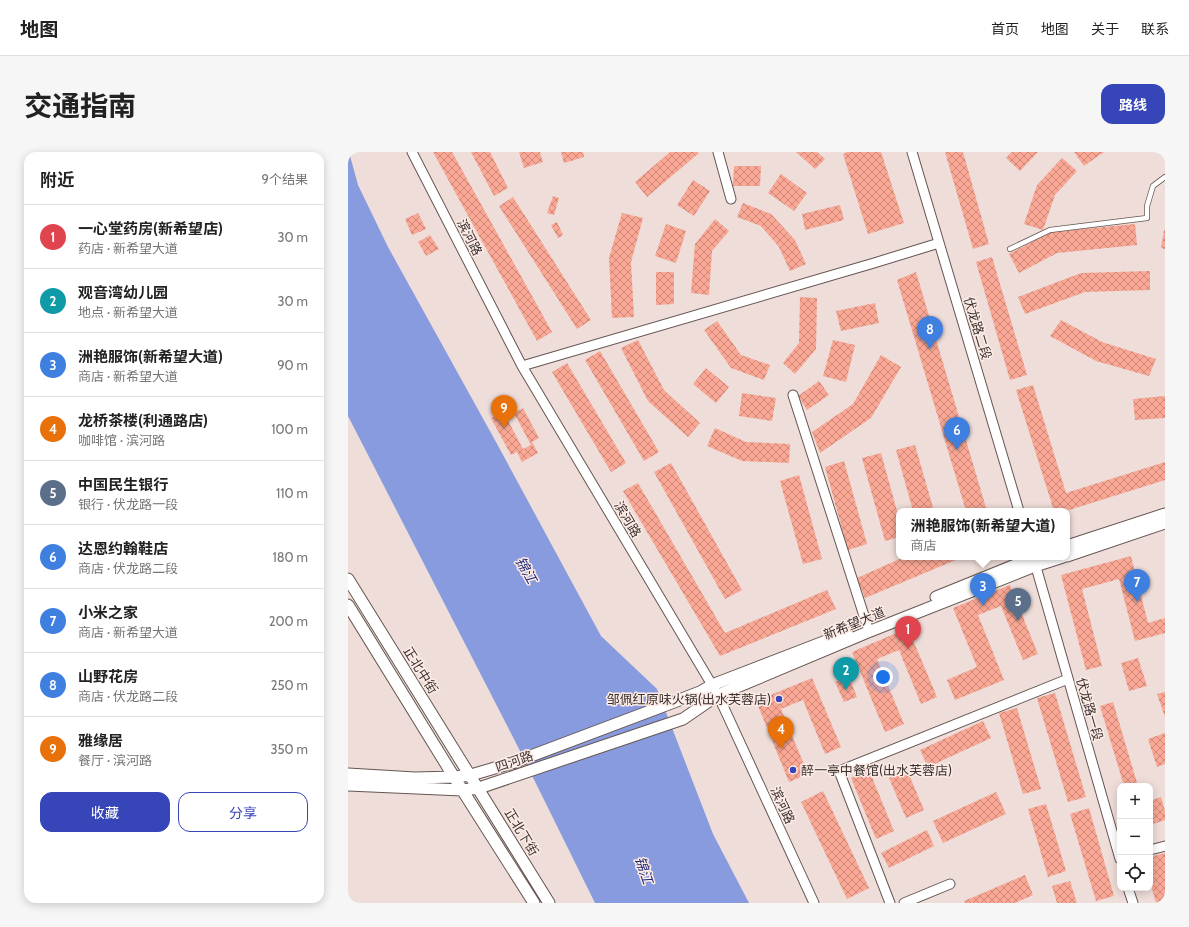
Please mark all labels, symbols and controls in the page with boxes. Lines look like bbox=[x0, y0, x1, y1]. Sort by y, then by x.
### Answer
text: 地图 bbox=[20, 18, 58, 41]
text: 首页 bbox=[991, 20, 1019, 38]
text: 地图 bbox=[1041, 20, 1069, 38]
text: 关于 bbox=[1091, 20, 1119, 38]
text: 联系 bbox=[1141, 20, 1169, 38]
button: 路线 bbox=[1101, 84, 1165, 124]
text: 交通指南 bbox=[24, 89, 136, 123]
text: 附近 bbox=[40, 170, 74, 190]
text: 9个结果 bbox=[262, 171, 308, 187]
street label: 滨河路 bbox=[454, 216, 486, 258]
text: 一心堂药房(新希望店) bbox=[78, 220, 223, 238]
text: 1 bbox=[51, 229, 55, 245]
text: 30 m bbox=[278, 229, 308, 245]
text: 药店 · 新希望大道 bbox=[78, 240, 178, 256]
text: 观音湾幼儿园 bbox=[78, 284, 168, 302]
text: 2 bbox=[50, 293, 56, 309]
text: 30 m bbox=[278, 293, 308, 309]
street label: 伏龙路二段 bbox=[961, 295, 995, 361]
text: 地点 · 新希望大道 bbox=[78, 304, 178, 320]
pin: 8 bbox=[917, 316, 943, 349]
text: 洲艳服饰(新希望大道) bbox=[78, 348, 223, 366]
text: 3 bbox=[49, 357, 57, 373]
text: 90 m bbox=[277, 357, 308, 373]
text: 商店 · 新希望大道 bbox=[78, 368, 178, 384]
pin: 9 bbox=[491, 395, 517, 428]
text: 龙桥茶楼(利通路店) bbox=[78, 412, 208, 430]
pin: 6 bbox=[944, 417, 970, 450]
text: 4 bbox=[49, 421, 57, 437]
text: 100 m bbox=[271, 421, 308, 437]
text: 咖啡馆 · 滨河路 bbox=[78, 432, 165, 448]
text: 中国民生银行 bbox=[78, 476, 168, 494]
text: 5 bbox=[50, 485, 56, 501]
text: 110 m bbox=[276, 485, 308, 501]
text: 银行 · 伏龙路一段 bbox=[78, 496, 178, 512]
street label: 滨河路 bbox=[611, 498, 645, 540]
popup bbox=[896, 508, 1070, 560]
text: 洲艳服饰(新希望大道) bbox=[911, 517, 1055, 535]
text: 商店 bbox=[911, 537, 937, 553]
text: 达恩约翰鞋店 bbox=[78, 540, 168, 558]
text: 6 bbox=[49, 549, 57, 565]
text: 180 m bbox=[272, 549, 308, 565]
water label: 锦江 bbox=[511, 553, 542, 588]
text: 商店 · 伏龙路二段 bbox=[78, 560, 178, 576]
pin: 7 bbox=[1124, 569, 1150, 602]
pin: 3 bbox=[970, 573, 996, 606]
pin: 5 bbox=[1005, 588, 1031, 621]
street label: 新希望大道 bbox=[821, 603, 887, 643]
text: 小米之家 bbox=[78, 604, 138, 622]
text: 7 bbox=[50, 613, 56, 629]
text: 200 m bbox=[269, 613, 308, 629]
pin: 1 bbox=[895, 616, 921, 649]
text: 商店 · 新希望大道 bbox=[78, 624, 178, 640]
street label: 正北中街 bbox=[400, 644, 442, 696]
pin: 2 bbox=[833, 657, 859, 690]
your location bbox=[873, 667, 893, 687]
text: 山野花房 bbox=[78, 668, 138, 686]
street label: 伏龙路一段 bbox=[1073, 676, 1107, 742]
text: 8 bbox=[49, 677, 57, 693]
text: 250 m bbox=[271, 677, 308, 693]
text: 商店 · 伏龙路二段 bbox=[78, 688, 178, 704]
place label: 邹佩红原味火锅(出水芙蓉店) bbox=[607, 691, 771, 707]
marker: 邹佩红原味火锅(出水芙蓉店) bbox=[774, 694, 784, 704]
pin: 4 bbox=[768, 716, 794, 749]
text: 雅缘居 bbox=[78, 732, 123, 750]
text: 9 bbox=[49, 741, 57, 757]
text: 350 m bbox=[271, 741, 308, 757]
street label: 四河路 bbox=[493, 747, 535, 775]
text: 餐厅 · 滨河路 bbox=[78, 752, 152, 768]
place label: 醉一亭中餐馆(出水芙蓉店) bbox=[801, 762, 952, 778]
marker: 醉一亭中餐馆(出水芙蓉店) bbox=[788, 765, 798, 775]
map controls bbox=[1117, 783, 1153, 891]
button: + bbox=[1117, 783, 1153, 819]
street label: 滨河路 bbox=[768, 784, 798, 826]
button: 收藏 bbox=[40, 792, 170, 832]
button: 分享 bbox=[178, 792, 308, 832]
street label: 正北下街 bbox=[502, 806, 542, 858]
button: − bbox=[1117, 819, 1153, 855]
water label: 锦江 bbox=[631, 854, 658, 888]
button: locate bbox=[1117, 855, 1153, 891]

